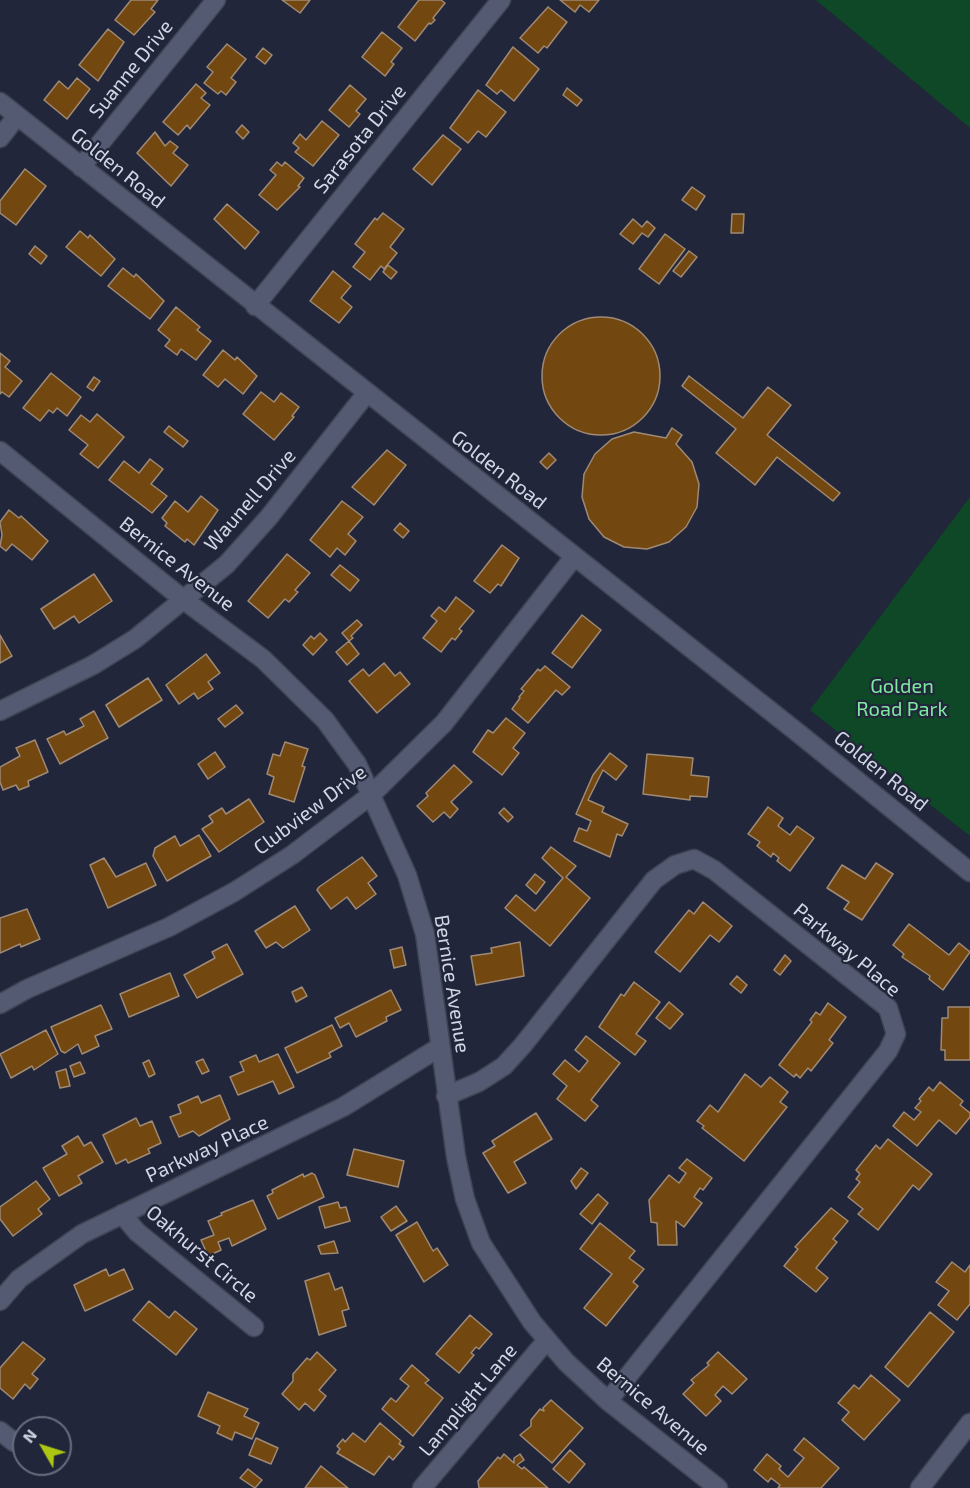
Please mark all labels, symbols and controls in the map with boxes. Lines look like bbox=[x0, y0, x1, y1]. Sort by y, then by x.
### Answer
street label: Suanne Drive bbox=[84, 15, 178, 123]
street label: Sarasota Drive bbox=[309, 80, 411, 198]
street label: Golden Road bbox=[66, 123, 170, 213]
street label: Golden Road bbox=[447, 425, 551, 515]
street label: Waunell Drive bbox=[199, 444, 301, 556]
street label: Bernice Avenue bbox=[115, 512, 239, 616]
park label: Golden Road Park bbox=[856, 674, 948, 721]
street label: Golden Road bbox=[829, 726, 933, 816]
street label: Clubview Drive bbox=[249, 760, 371, 860]
street label: Parkway Place bbox=[789, 898, 905, 1002]
street label: Bernice Avenue bbox=[429, 913, 475, 1055]
street label: Parkway Place bbox=[142, 1110, 272, 1188]
street label: Oakhurst Circle bbox=[141, 1200, 263, 1308]
street label: Lamplight Lane bbox=[414, 1339, 522, 1461]
street label: Bernice Avenue bbox=[592, 1352, 714, 1460]
north arrow bbox=[12, 1416, 72, 1476]
text: N bbox=[18, 1425, 40, 1446]

